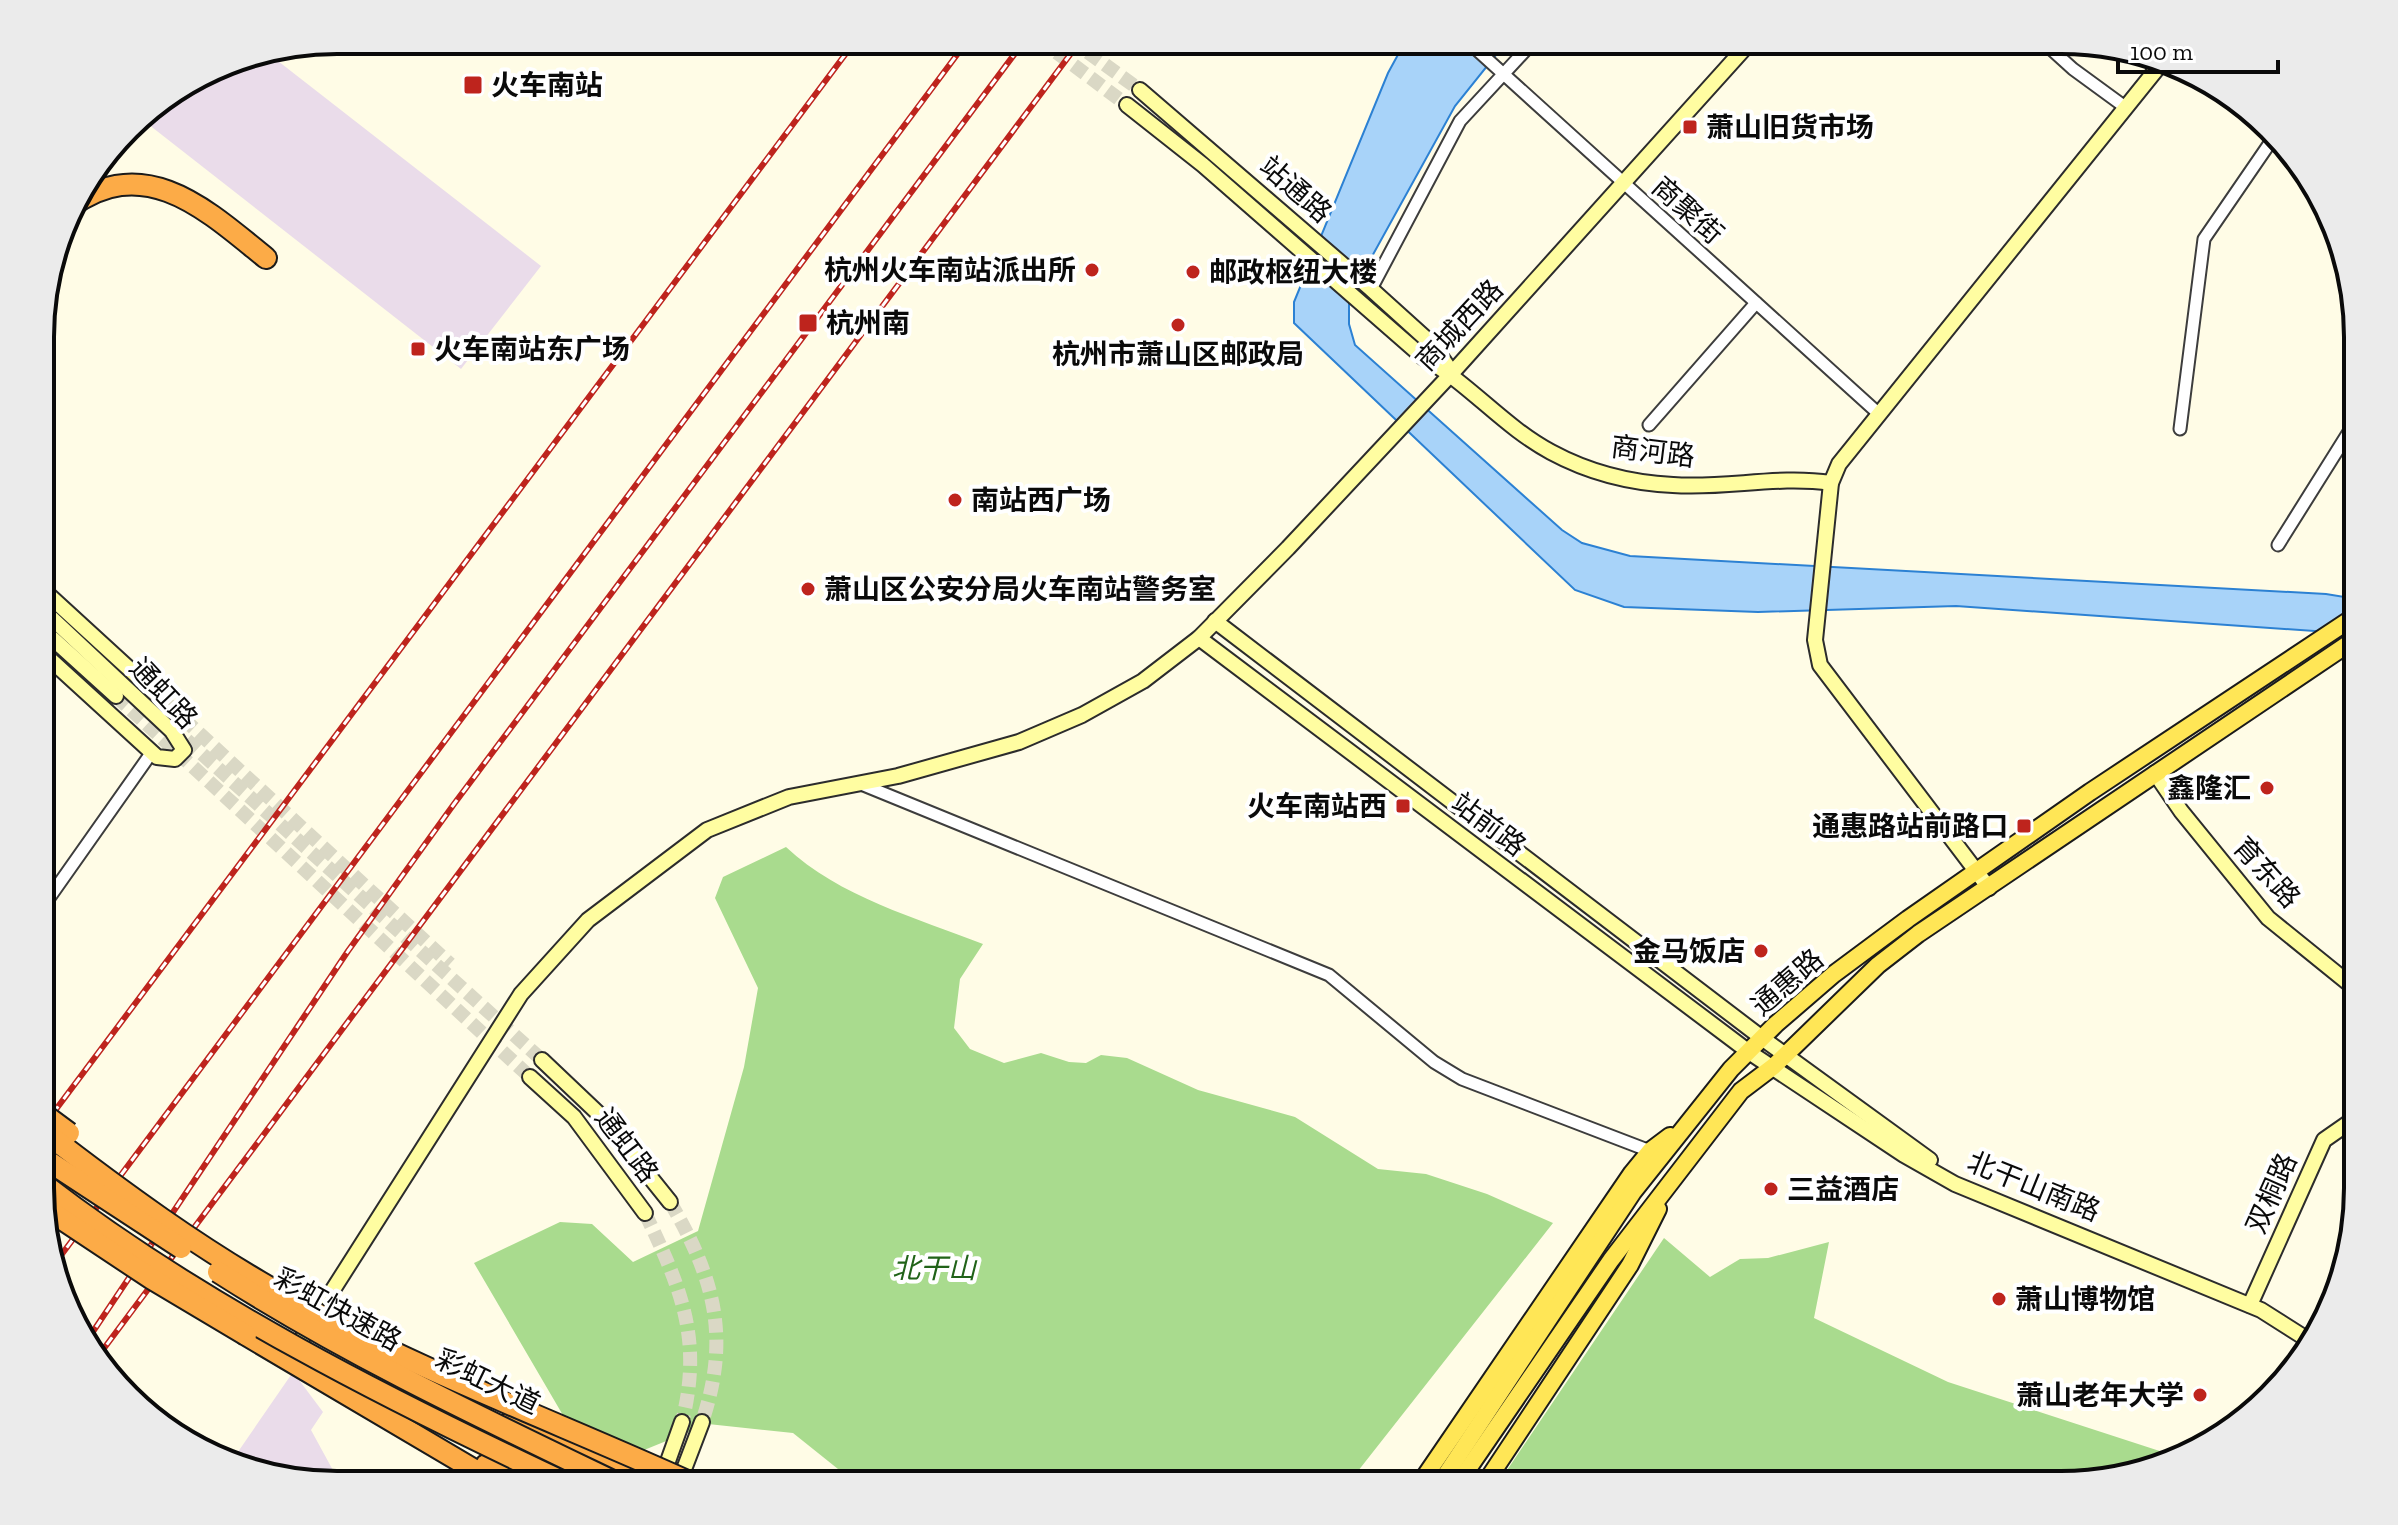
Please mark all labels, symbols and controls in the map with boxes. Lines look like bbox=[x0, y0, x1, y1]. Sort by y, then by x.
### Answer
scale bar bbox=[2118, 24, 2278, 74]
text: 100 m bbox=[2130, 37, 2193, 66]
place label: 火车南站 bbox=[491, 69, 603, 102]
marker: 火车南站 bbox=[462, 74, 484, 96]
place label: 萧山旧货市场 bbox=[1706, 111, 1874, 144]
marker: 萧山旧货市场 bbox=[1681, 118, 1699, 136]
street label: 站通路 bbox=[1253, 149, 1338, 229]
street label: 商聚街 bbox=[1645, 170, 1730, 251]
place label: 杭州火车南站派出所 bbox=[824, 254, 1076, 287]
place label: 邮政枢纽大楼 bbox=[1209, 256, 1377, 289]
marker: 杭州火车南站派出所 bbox=[1083, 261, 1101, 279]
marker: 邮政枢纽大楼 bbox=[1184, 263, 1202, 281]
street label: 商城西路 bbox=[1409, 273, 1510, 378]
place label: 杭州南 bbox=[826, 307, 910, 340]
marker: 杭州南 bbox=[797, 312, 819, 334]
marker: 杭州市萧山区邮政局 bbox=[1169, 316, 1187, 334]
place label: 火车南站东广场 bbox=[434, 333, 630, 366]
place label: 杭州市萧山区邮政局 bbox=[1052, 338, 1304, 371]
marker: 火车南站东广场 bbox=[409, 340, 427, 358]
street label: 商河路 bbox=[1609, 430, 1697, 473]
place label: 南站西广场 bbox=[971, 484, 1111, 517]
marker: 南站西广场 bbox=[946, 491, 964, 509]
place label: 萧山区公安分局火车南站警务室 bbox=[824, 573, 1216, 606]
marker: 萧山区公安分局火车南站警务室 bbox=[799, 580, 817, 598]
street label: 通虹路 bbox=[123, 651, 204, 735]
place label: 鑫隆汇 bbox=[2167, 772, 2251, 805]
marker: 鑫隆汇 bbox=[2258, 779, 2276, 797]
street label: 站前路 bbox=[1445, 786, 1532, 863]
place label: 火车南站西 bbox=[1247, 790, 1387, 823]
marker: 火车南站西 bbox=[1394, 797, 1412, 815]
place label: 通惠路站前路口 bbox=[1812, 810, 2008, 843]
marker: 通惠路站前路口 bbox=[2015, 817, 2033, 835]
street label: 育东路 bbox=[2226, 830, 2307, 915]
place label: 金马饭店 bbox=[1633, 935, 1745, 968]
street label: 通惠路 bbox=[1745, 942, 1830, 1022]
marker: 金马饭店 bbox=[1752, 942, 1770, 960]
street label: 通虹路 bbox=[588, 1102, 665, 1189]
street label: 北干山南路 bbox=[1963, 1145, 2105, 1228]
street label: 双桐路 bbox=[2239, 1148, 2304, 1238]
place label: 三益酒店 bbox=[1787, 1173, 1899, 1206]
marker: 三益酒店 bbox=[1762, 1180, 1780, 1198]
park label: 北干山 bbox=[892, 1252, 978, 1285]
street label: 彩虹快速路 bbox=[269, 1261, 407, 1358]
place label: 萧山博物馆 bbox=[2015, 1283, 2155, 1316]
marker: 萧山博物馆 bbox=[1990, 1290, 2008, 1308]
street label: 彩虹大道 bbox=[430, 1342, 545, 1421]
place label: 萧山老年大学 bbox=[2016, 1379, 2184, 1412]
marker: 萧山老年大学 bbox=[2191, 1386, 2209, 1404]

